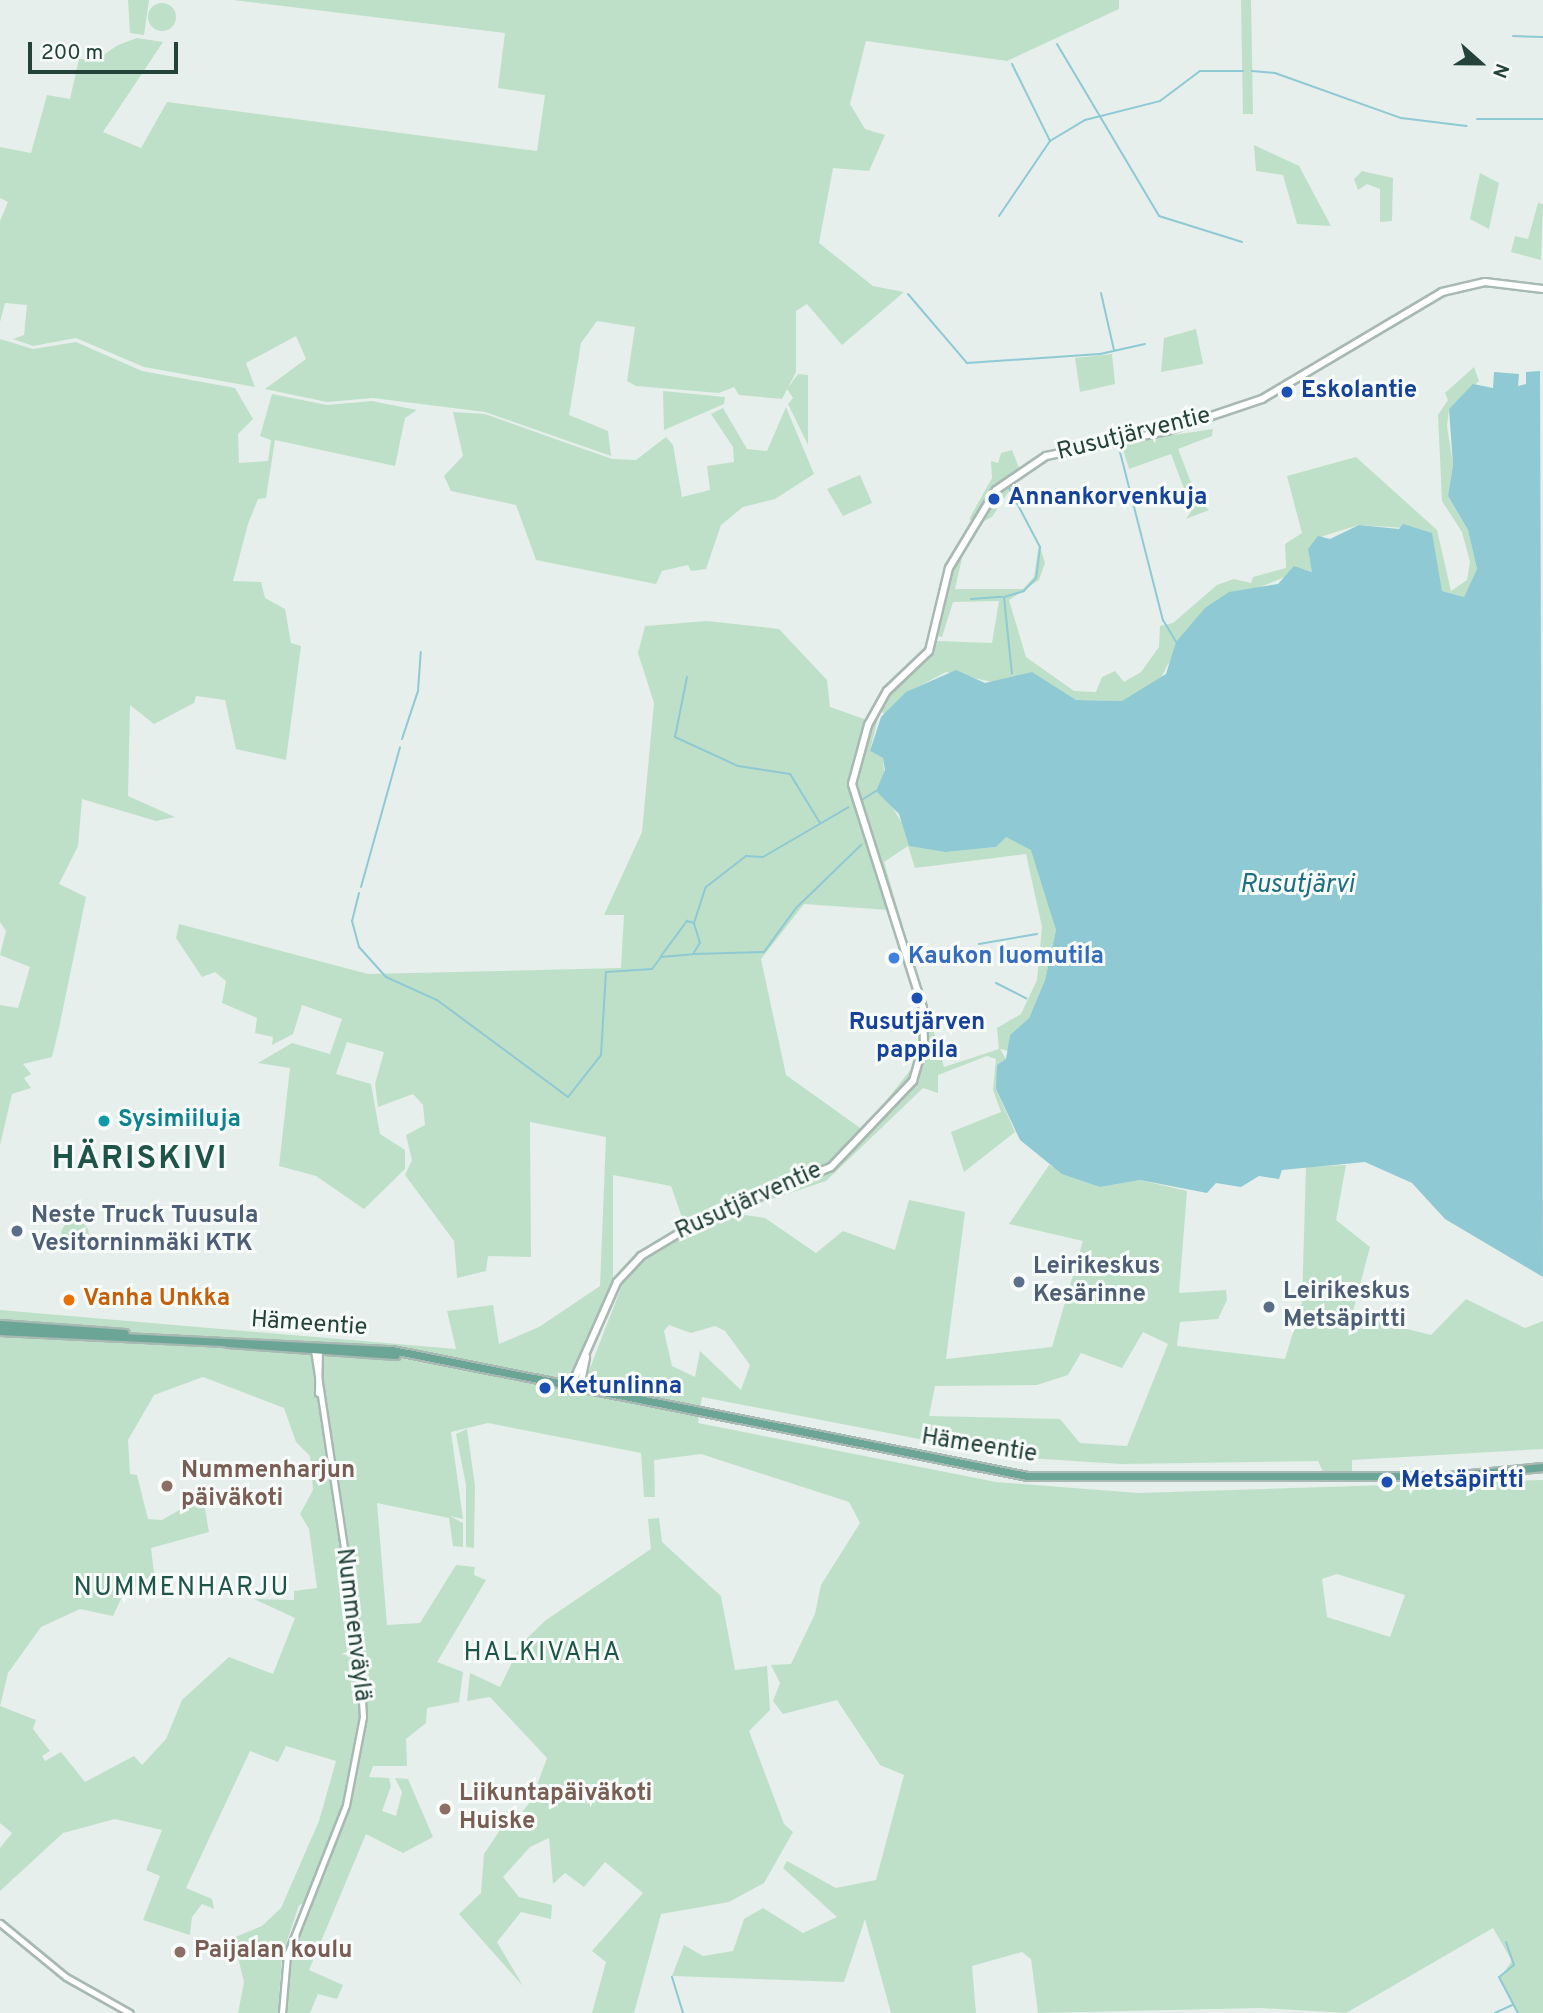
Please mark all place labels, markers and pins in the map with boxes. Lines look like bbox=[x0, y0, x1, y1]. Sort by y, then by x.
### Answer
place label: Eskolantie bbox=[1301, 378, 1417, 406]
marker: Eskolantie bbox=[1279, 384, 1295, 400]
place label: Annankorvenkuja bbox=[1008, 485, 1207, 513]
marker: Annankorvenkuja bbox=[986, 491, 1002, 507]
place label: Kaukon luomutila bbox=[908, 944, 1104, 972]
marker: Kaukon luomutila bbox=[886, 950, 902, 966]
marker: Rusutjärven pappila bbox=[909, 990, 925, 1006]
place label: Rusutjärven pappila bbox=[849, 1010, 985, 1066]
place label: Sysimiiluja bbox=[118, 1107, 241, 1135]
marker: Sysimiiluja bbox=[96, 1113, 112, 1129]
place label: Neste Truck Tuusula Vesitorninmäki KTK bbox=[31, 1203, 258, 1259]
marker: Neste Truck Tuusula Vesitorninmäki KTK bbox=[9, 1223, 25, 1239]
place label: Leirikeskus Kesärinne bbox=[1033, 1254, 1160, 1310]
marker: Leirikeskus Kesärinne bbox=[1011, 1274, 1027, 1290]
place label: Leirikeskus Metsäpirtti bbox=[1283, 1279, 1410, 1335]
place label: Vanha Unkka bbox=[83, 1286, 230, 1314]
marker: Vanha Unkka bbox=[61, 1292, 77, 1308]
marker: Leirikeskus Metsäpirtti bbox=[1261, 1299, 1277, 1315]
place label: Ketunlinna bbox=[559, 1374, 682, 1402]
marker: Ketunlinna bbox=[537, 1380, 553, 1396]
place label: Nummenharjun päiväkoti bbox=[181, 1458, 355, 1514]
place label: Metsäpirtti bbox=[1401, 1468, 1524, 1496]
marker: Metsäpirtti bbox=[1379, 1474, 1395, 1490]
marker: Nummenharjun päiväkoti bbox=[159, 1478, 175, 1494]
place label: Liikuntapäiväkoti Huiske bbox=[459, 1781, 652, 1837]
marker: Liikuntapäiväkoti Huiske bbox=[437, 1801, 453, 1817]
place label: Paijalan koulu bbox=[194, 1938, 352, 1966]
marker: Paijalan koulu bbox=[172, 1944, 188, 1960]

